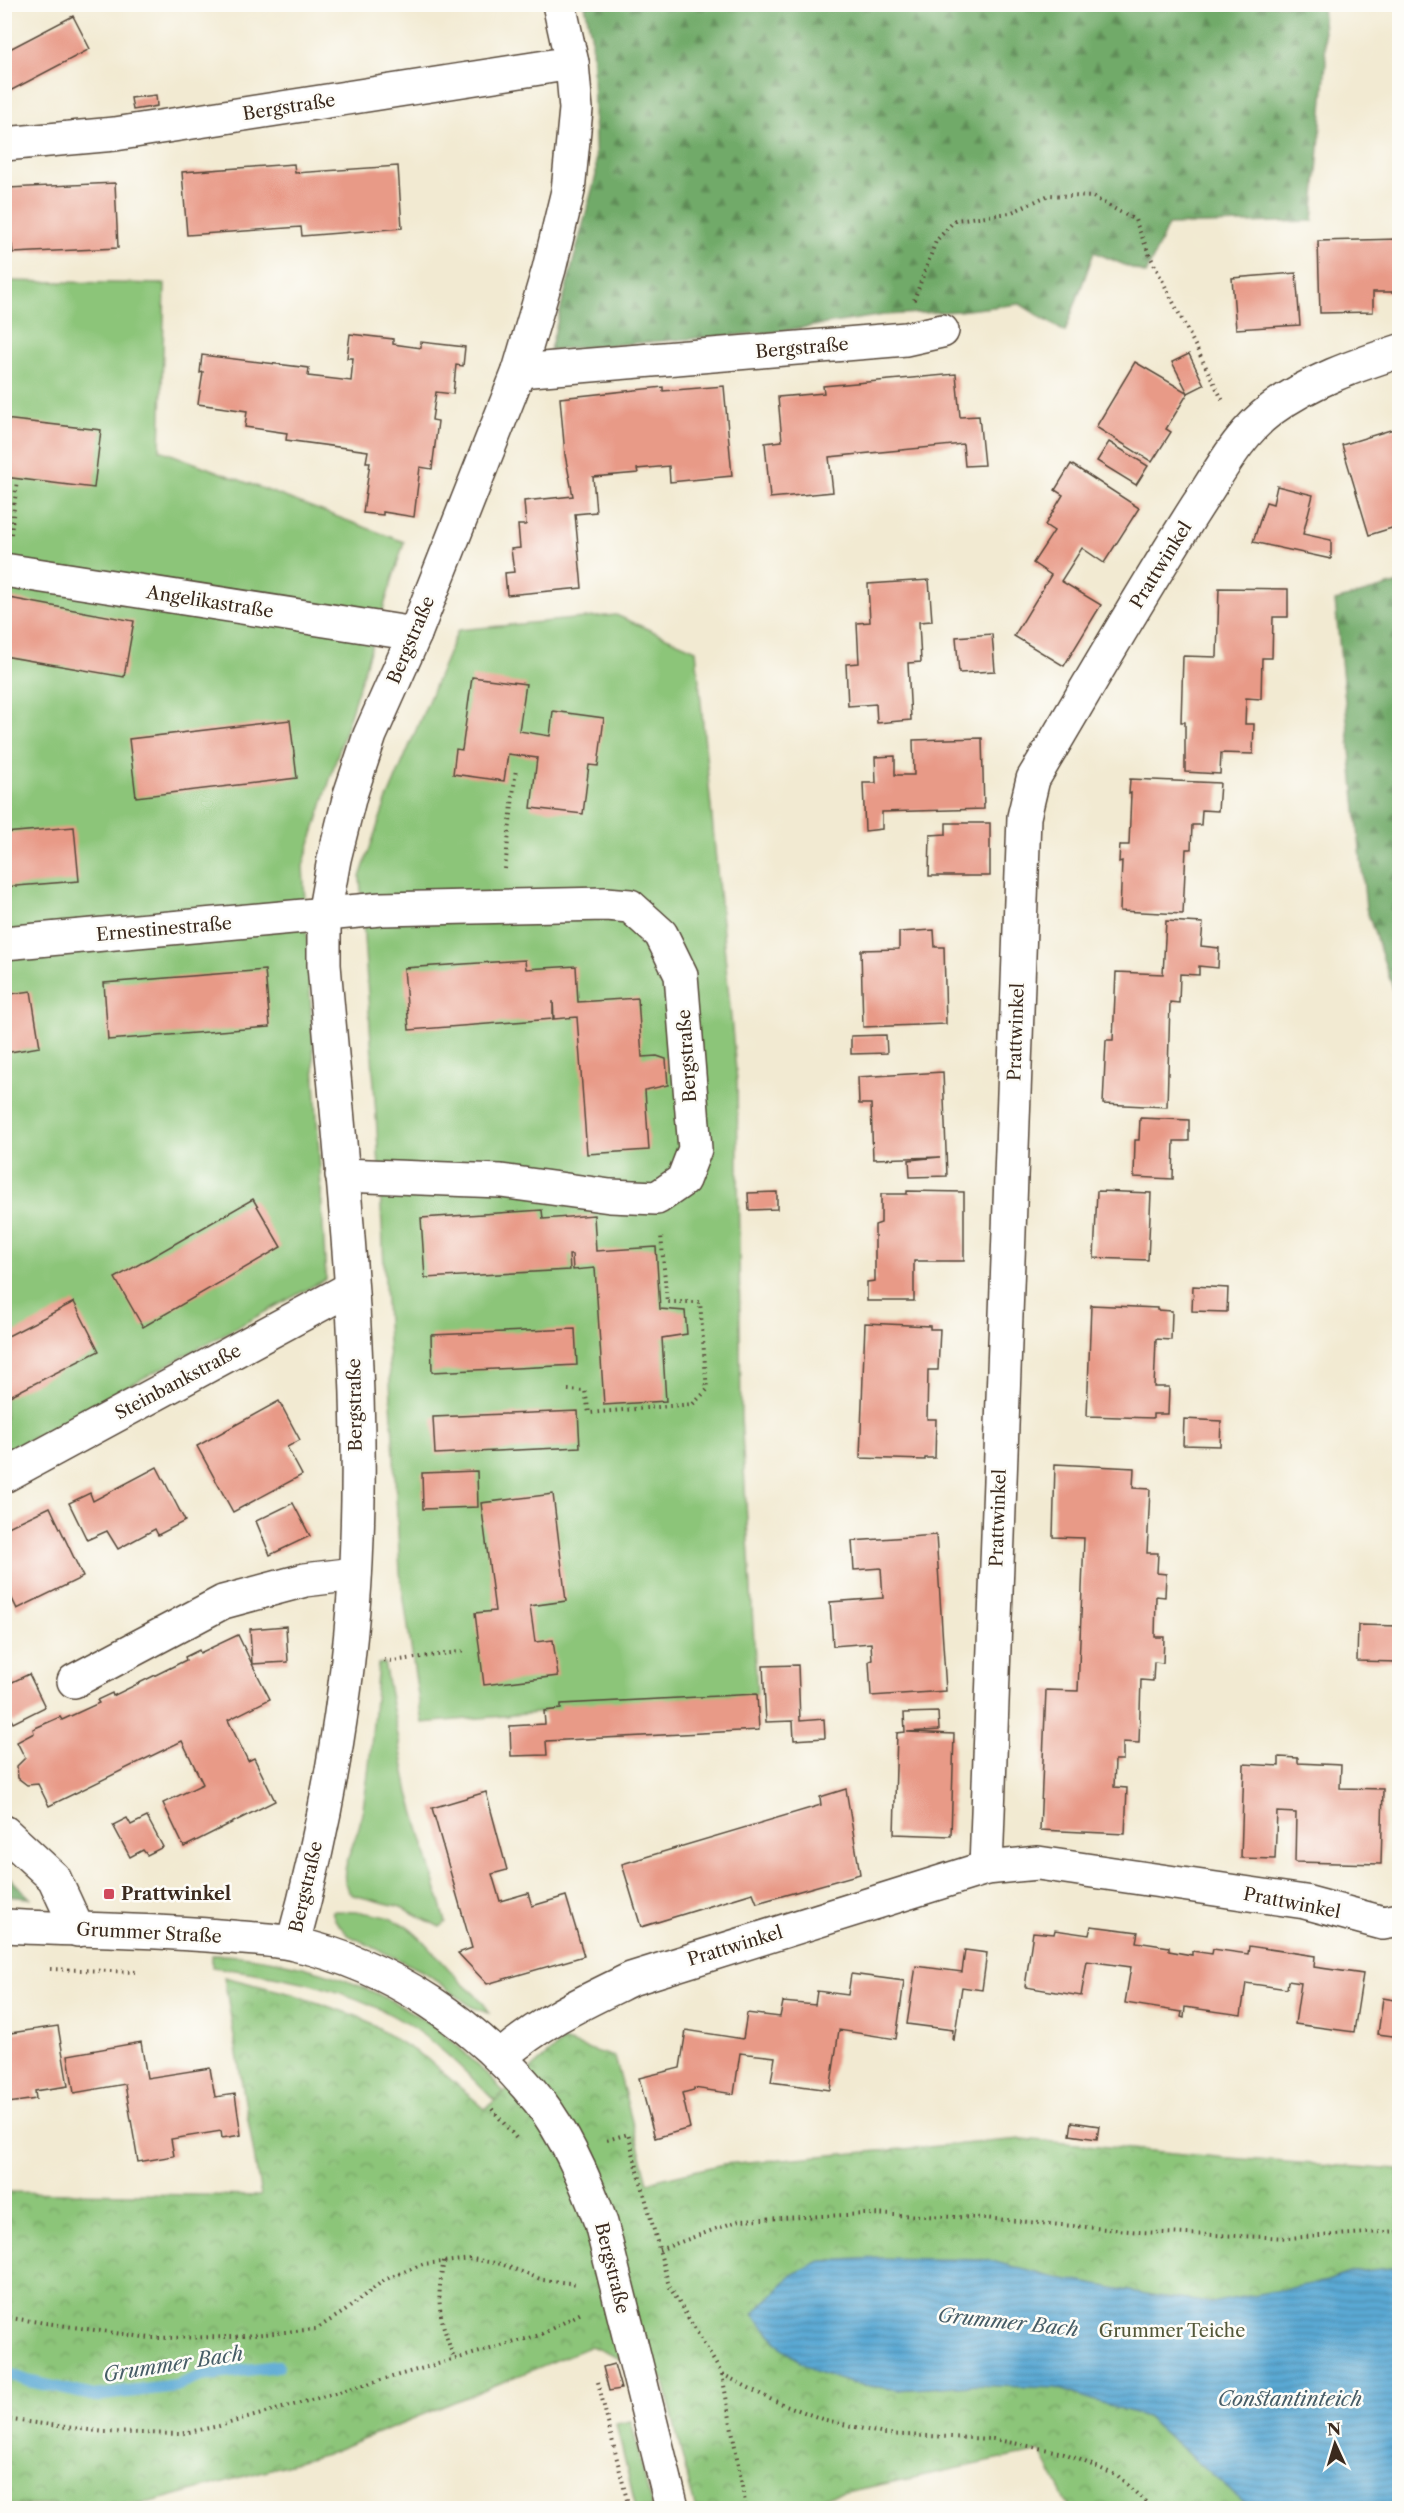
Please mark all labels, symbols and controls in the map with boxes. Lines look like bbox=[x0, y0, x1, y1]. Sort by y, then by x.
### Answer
street label: Bergstraße bbox=[241, 89, 337, 125]
street label: Bergstraße bbox=[755, 333, 849, 363]
street label: Prattwinkel bbox=[1126, 517, 1196, 613]
street label: Angelikastraße bbox=[144, 581, 275, 623]
street label: Bergstraße bbox=[383, 593, 439, 687]
street label: Ernestinestraße bbox=[95, 912, 233, 946]
street label: Prattwinkel bbox=[1003, 982, 1029, 1082]
street label: Bergstraße bbox=[673, 1009, 701, 1103]
street label: Steinbankstraße bbox=[111, 1339, 245, 1425]
street label: Bergstraße bbox=[343, 1358, 367, 1452]
street label: Prattwinkel bbox=[985, 1468, 1011, 1568]
street label: Bergstraße bbox=[285, 1839, 327, 1935]
place label: Prattwinkel bbox=[121, 1883, 231, 1905]
street label: Prattwinkel bbox=[1242, 1883, 1342, 1923]
marker: Prattwinkel bbox=[102, 1887, 116, 1901]
street label: Grummer Straße bbox=[76, 1918, 222, 1948]
street label: Prattwinkel bbox=[685, 1921, 785, 1971]
street label: Bergstraße bbox=[590, 2220, 634, 2316]
water label: Grummer Bach bbox=[936, 2303, 1080, 2341]
park label: Grummer Teiche bbox=[1099, 2320, 1245, 2342]
water label: Grummer Bach bbox=[101, 2341, 245, 2387]
water label: Constantinteich bbox=[1218, 2387, 1362, 2411]
north arrow bbox=[1305, 2414, 1365, 2474]
text: N bbox=[1326, 2419, 1342, 2439]

